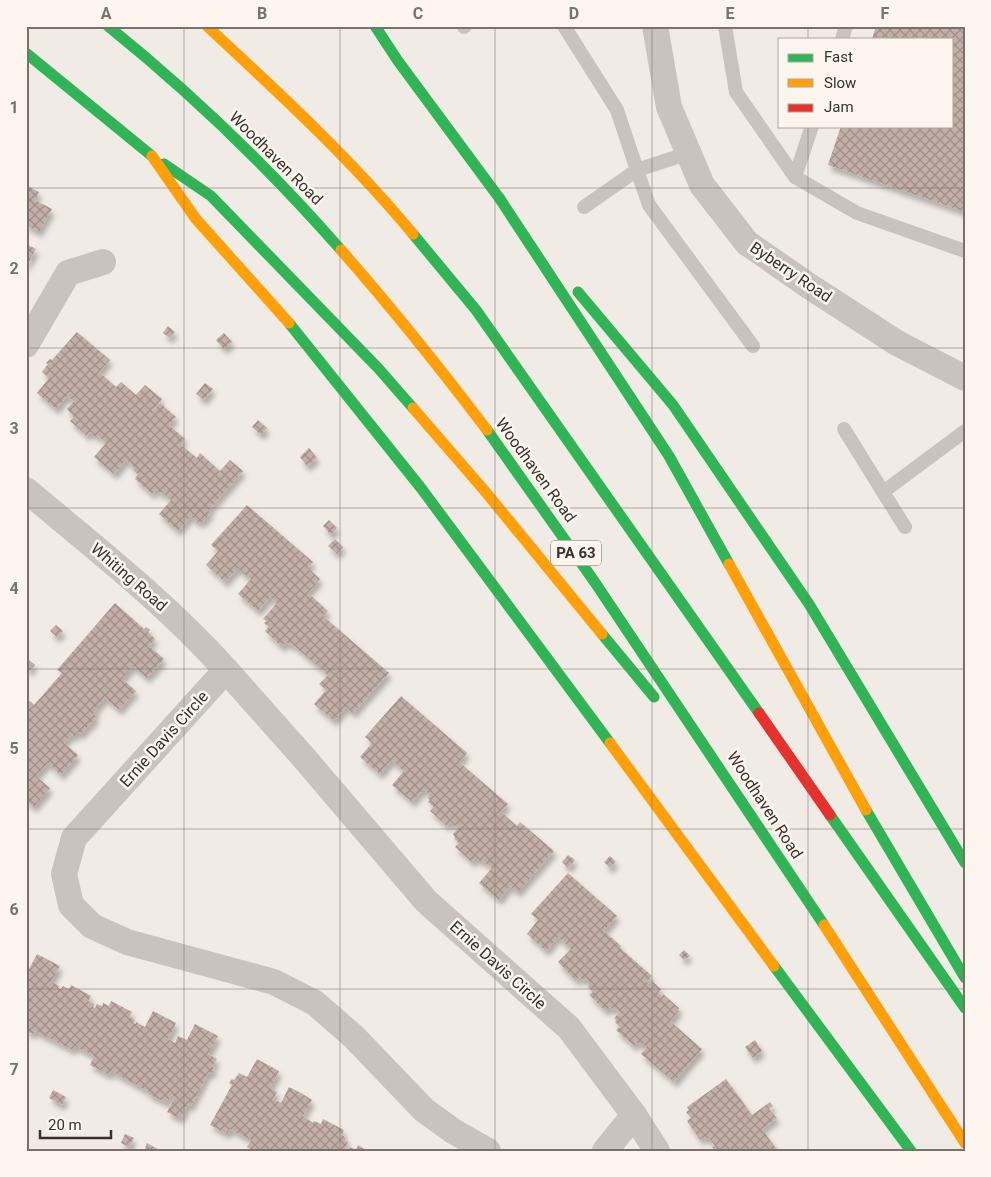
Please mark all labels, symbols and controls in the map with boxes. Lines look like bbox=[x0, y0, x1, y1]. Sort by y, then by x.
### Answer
text: A bbox=[101, 4, 112, 23]
text: B bbox=[257, 4, 267, 23]
text: C bbox=[413, 4, 423, 23]
text: D bbox=[569, 4, 579, 23]
text: E bbox=[726, 4, 735, 23]
text: F bbox=[881, 4, 890, 23]
legend bbox=[778, 38, 954, 128]
text: Fast bbox=[824, 48, 853, 66]
text: Slow bbox=[824, 74, 856, 92]
text: 1 bbox=[9, 98, 19, 117]
text: Jam bbox=[824, 98, 854, 116]
street label: Woodhaven Road bbox=[225, 107, 327, 209]
street label: Byberry Road bbox=[747, 238, 835, 306]
text: 2 bbox=[9, 259, 19, 278]
street label: Woodhaven Road bbox=[492, 414, 580, 526]
text: 3 bbox=[9, 419, 19, 438]
street label: Whiting Road bbox=[87, 539, 171, 615]
road number: PA 63 bbox=[551, 540, 601, 566]
text: 4 bbox=[9, 579, 19, 598]
street label: Ernie Davis Circle bbox=[116, 687, 212, 791]
text: 5 bbox=[9, 739, 19, 758]
street label: Woodhaven Road bbox=[723, 748, 807, 862]
text: 6 bbox=[9, 900, 19, 919]
street label: Ernie Davis Circle bbox=[446, 917, 550, 1013]
text: 7 bbox=[9, 1060, 19, 1079]
scale bar bbox=[40, 1107, 111, 1139]
text: 20 m bbox=[48, 1116, 82, 1134]

